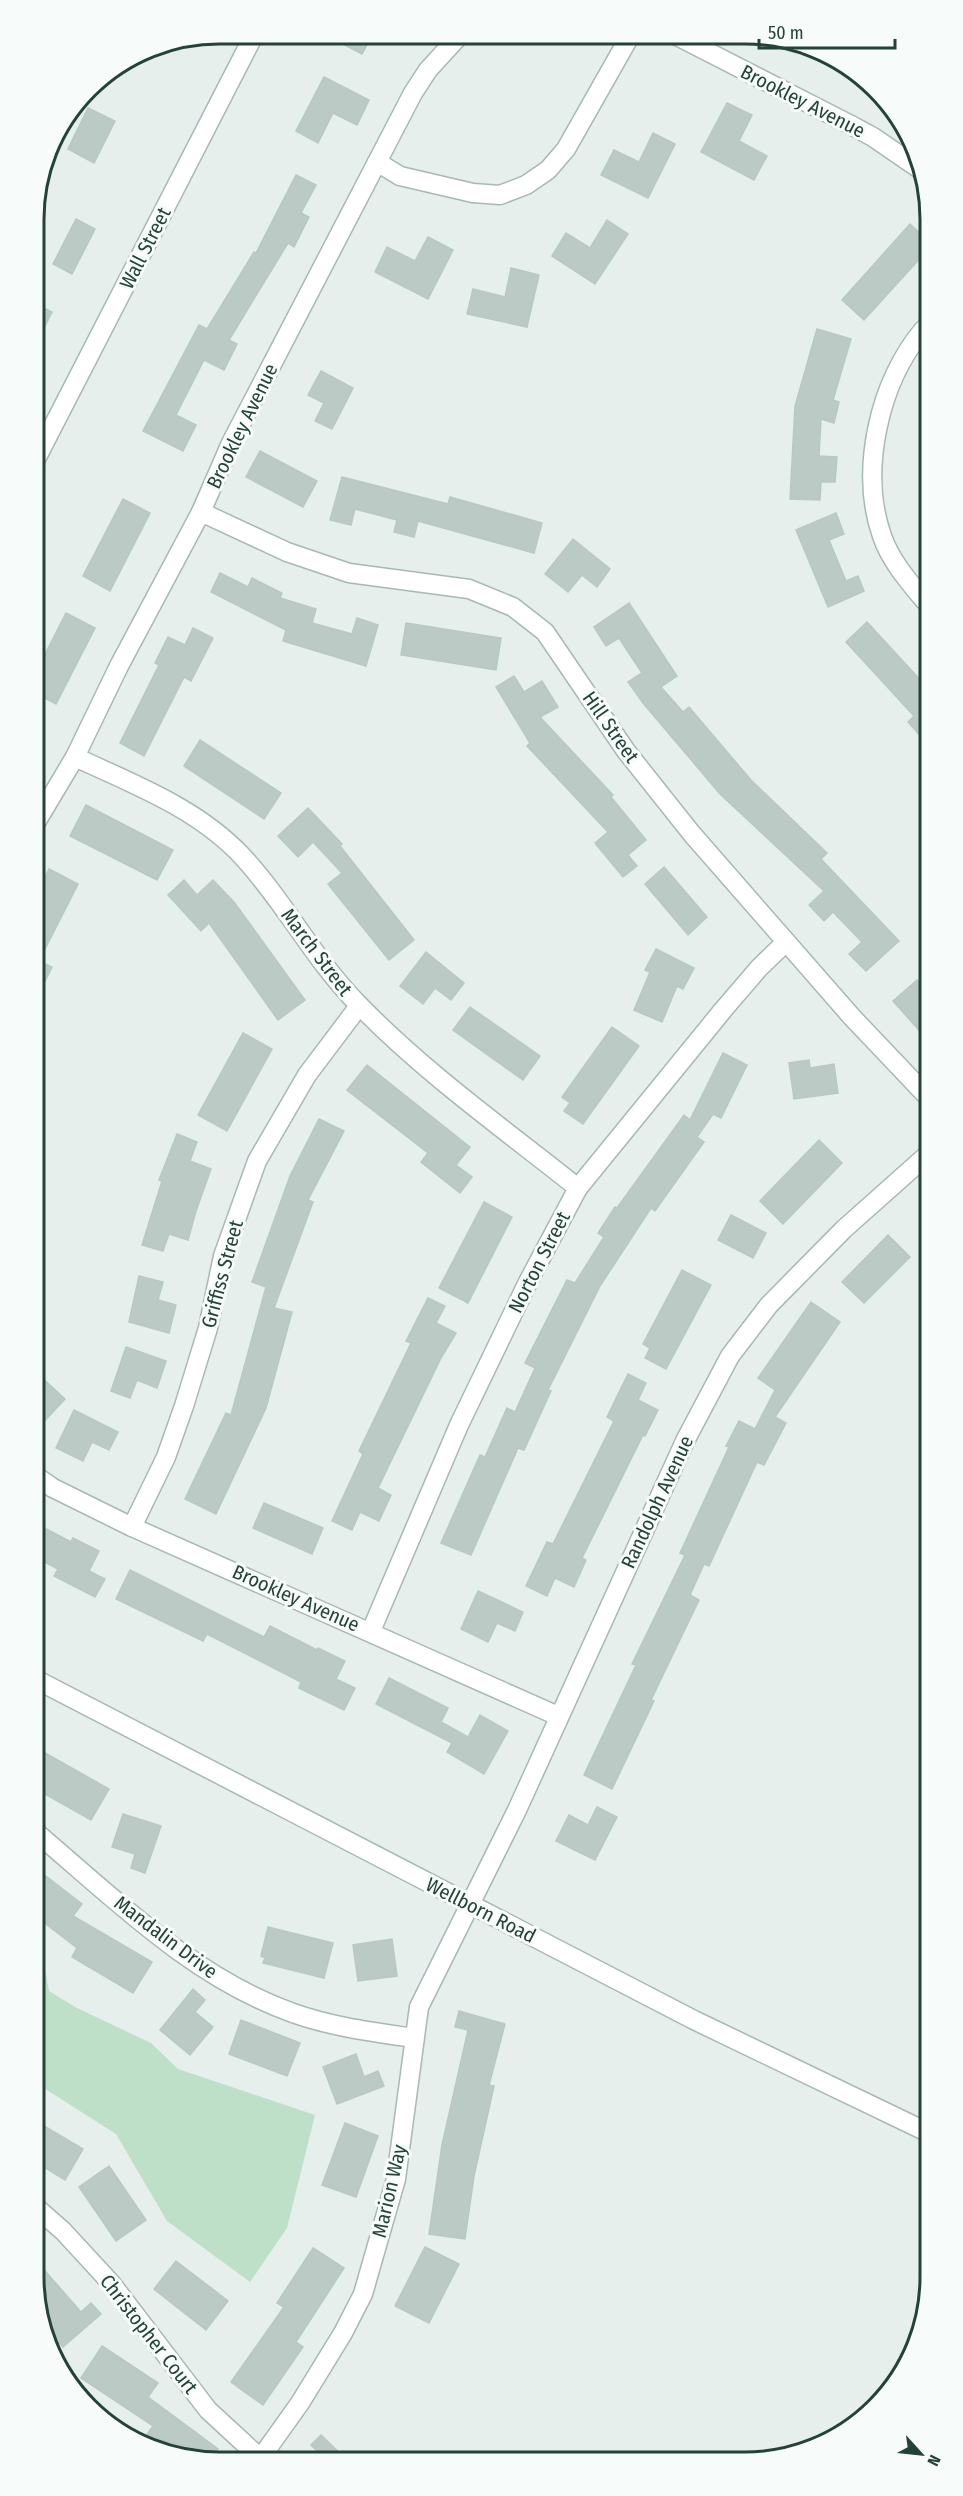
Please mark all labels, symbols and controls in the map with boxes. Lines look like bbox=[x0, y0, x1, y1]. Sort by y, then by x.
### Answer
scale bar bbox=[759, 12, 896, 50]
text: 50 m bbox=[768, 22, 804, 44]
street label: Brookley Avenue bbox=[737, 59, 869, 143]
street label: Wall Street bbox=[114, 203, 176, 293]
street label: Brookley Avenue bbox=[201, 359, 283, 493]
street label: Hill Street bbox=[578, 687, 644, 768]
street label: March Street bbox=[276, 903, 358, 1001]
street label: Norton Street bbox=[503, 1207, 575, 1317]
street label: Griffiss Street bbox=[196, 1217, 248, 1331]
street label: Randolph Avenue bbox=[616, 1432, 698, 1572]
street label: Brookley Avenue bbox=[229, 1559, 363, 1637]
street label: Wellborn Road bbox=[422, 1872, 540, 1948]
street label: Mandalin Drive bbox=[110, 1890, 222, 1984]
street label: Marion Way bbox=[367, 2142, 411, 2240]
street label: Christopher Court bbox=[95, 2270, 203, 2399]
north arrow bbox=[891, 2424, 951, 2484]
text: N bbox=[923, 2452, 945, 2469]

